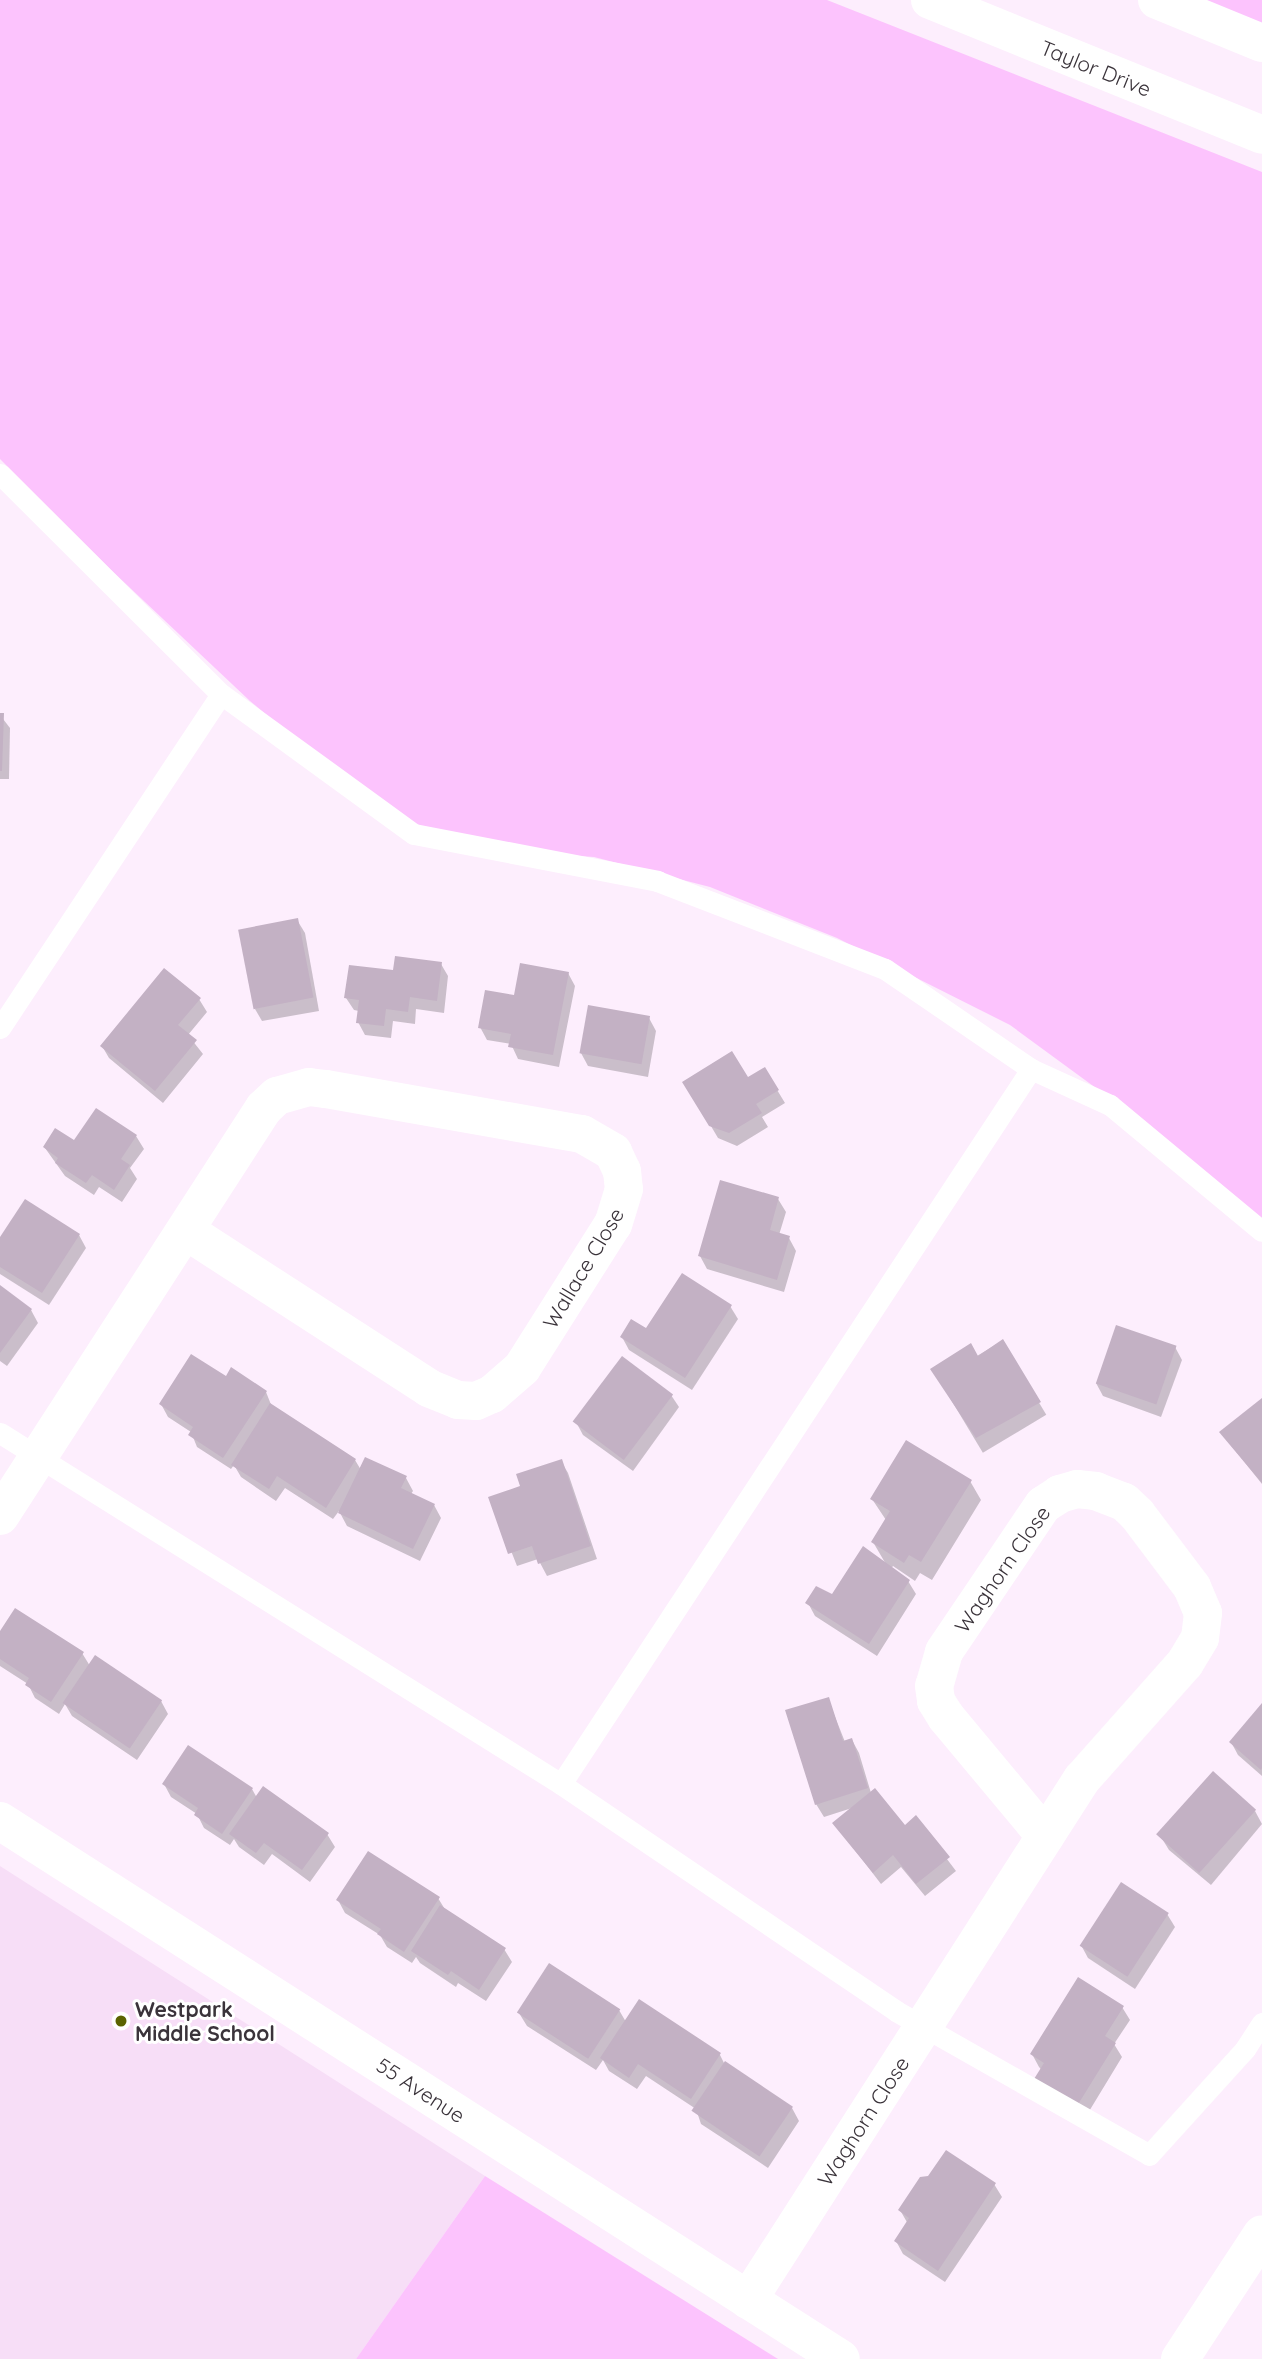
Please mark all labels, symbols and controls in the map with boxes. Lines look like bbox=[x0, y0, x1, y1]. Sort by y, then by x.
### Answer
street label: Taylor Drive bbox=[1037, 34, 1155, 102]
street label: Wallace Close bbox=[537, 1203, 629, 1333]
street label: Waghorn Close bbox=[949, 1501, 1055, 1637]
place label: Westpark Middle School bbox=[135, 1996, 275, 2046]
marker: Westpark Middle School bbox=[113, 2013, 129, 2029]
street label: 55 Avenue bbox=[372, 2052, 470, 2128]
street label: Waghorn Close bbox=[812, 2052, 914, 2190]

